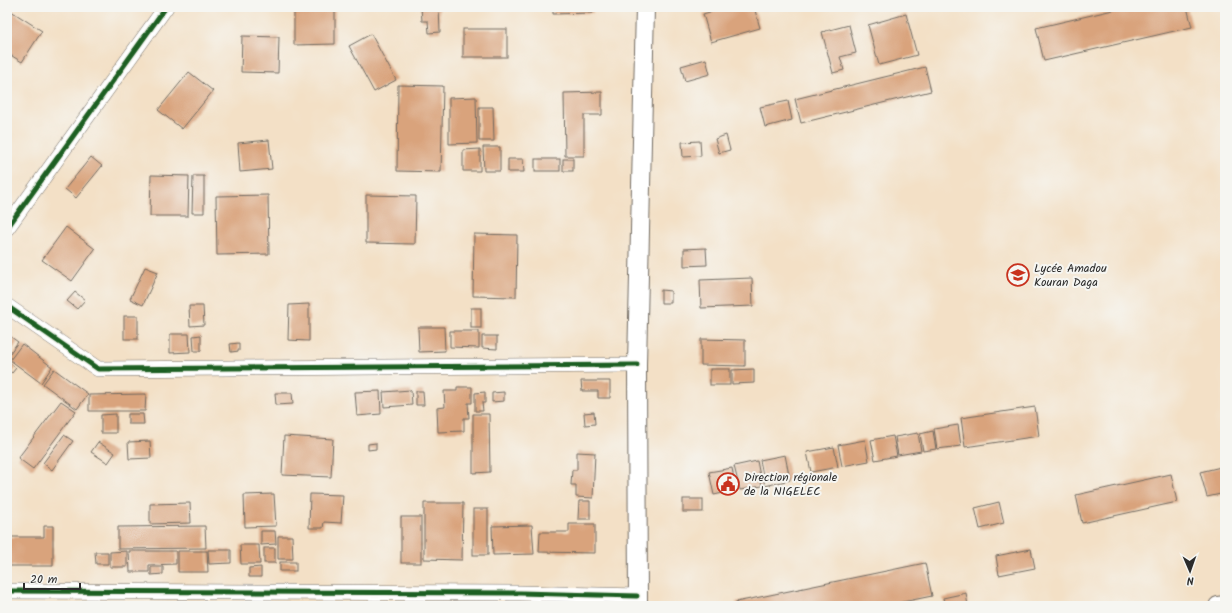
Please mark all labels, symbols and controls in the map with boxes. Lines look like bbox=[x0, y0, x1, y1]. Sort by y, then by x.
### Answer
place label: Lycée Amadou Kouran Daga bbox=[1034, 259, 1107, 292]
school or university icon: Lycée Amadou Kouran Daga bbox=[1005, 262, 1031, 288]
place label: Direction régionale de la NIGELEC bbox=[744, 468, 838, 501]
public building icon: Direction régionale de la NIGELEC bbox=[715, 471, 741, 497]
north arrow bbox=[1170, 551, 1210, 591]
scale bar bbox=[24, 565, 80, 591]
text: 20 m bbox=[30, 570, 58, 589]
text: N bbox=[1186, 571, 1194, 589]

